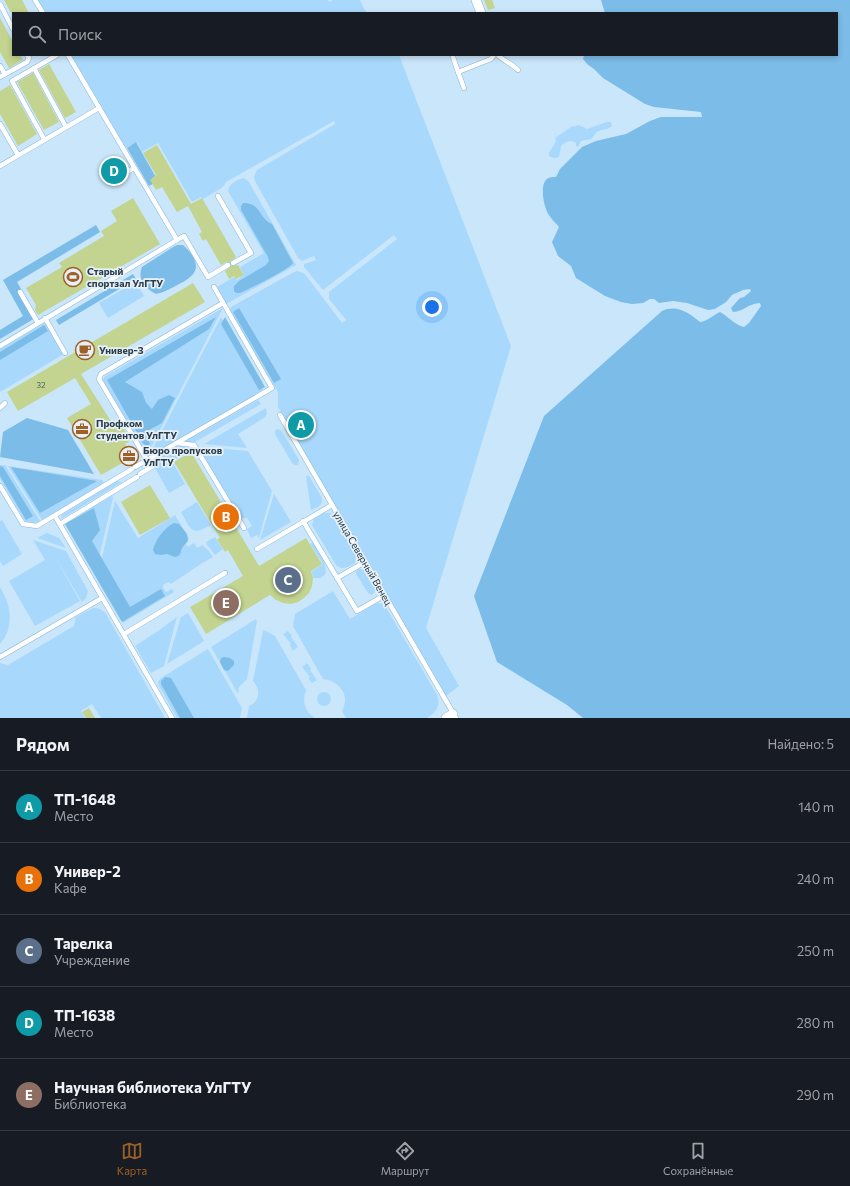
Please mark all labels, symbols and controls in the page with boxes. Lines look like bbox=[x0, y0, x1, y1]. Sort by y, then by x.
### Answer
search box bbox=[12, 12, 838, 56]
icon: search bbox=[26, 23, 48, 45]
text: Поиск bbox=[58, 25, 102, 43]
pin: D bbox=[101, 156, 127, 186]
place label: Старый спортзал УлГТУ bbox=[87, 265, 163, 289]
sports icon: Старый спортзал УлГТУ bbox=[62, 266, 84, 288]
your location bbox=[422, 297, 442, 317]
cafe icon: Универ-3 bbox=[74, 339, 96, 361]
place label: Универ-3 bbox=[99, 344, 144, 356]
house number: 32 bbox=[37, 380, 46, 390]
pin: A bbox=[288, 410, 314, 440]
place label: Профком студентов УлГТУ bbox=[96, 417, 177, 441]
office icon: Профком студентов УлГТУ bbox=[71, 418, 93, 440]
place label: Бюро пропусков УлГТУ bbox=[143, 444, 223, 468]
office icon: Бюро пропусков УлГТУ bbox=[118, 445, 140, 467]
pin: B bbox=[213, 502, 239, 532]
street label: улица Северный Венец bbox=[331, 509, 395, 607]
pin: C bbox=[275, 565, 301, 595]
pin: E bbox=[213, 588, 239, 618]
text: Рядом bbox=[16, 734, 70, 755]
text: Найдено: 5 bbox=[767, 736, 834, 752]
text: ТП-1648 bbox=[54, 790, 116, 808]
text: A bbox=[24, 799, 34, 815]
text: 140 m bbox=[798, 799, 834, 815]
text: Место bbox=[54, 808, 94, 824]
text: Универ-2 bbox=[54, 862, 121, 880]
text: B bbox=[25, 871, 33, 887]
text: 240 m bbox=[797, 871, 834, 887]
text: Кафе bbox=[54, 880, 87, 896]
text: Тарелка bbox=[54, 934, 113, 952]
text: C bbox=[25, 943, 33, 959]
text: 250 m bbox=[797, 943, 834, 959]
text: Учреждение bbox=[54, 952, 130, 968]
text: ТП-1638 bbox=[54, 1006, 115, 1024]
text: D bbox=[24, 1015, 34, 1031]
text: 280 m bbox=[797, 1015, 834, 1031]
text: Место bbox=[54, 1024, 94, 1040]
text: Научная библиотека УлГТУ bbox=[54, 1078, 251, 1096]
text: E bbox=[25, 1087, 33, 1103]
text: 290 m bbox=[797, 1087, 834, 1103]
text: Библиотека bbox=[54, 1096, 127, 1112]
tab: Карта bbox=[117, 1140, 147, 1177]
tab: Маршрут bbox=[381, 1140, 429, 1177]
tab: Сохранённые bbox=[663, 1140, 733, 1177]

